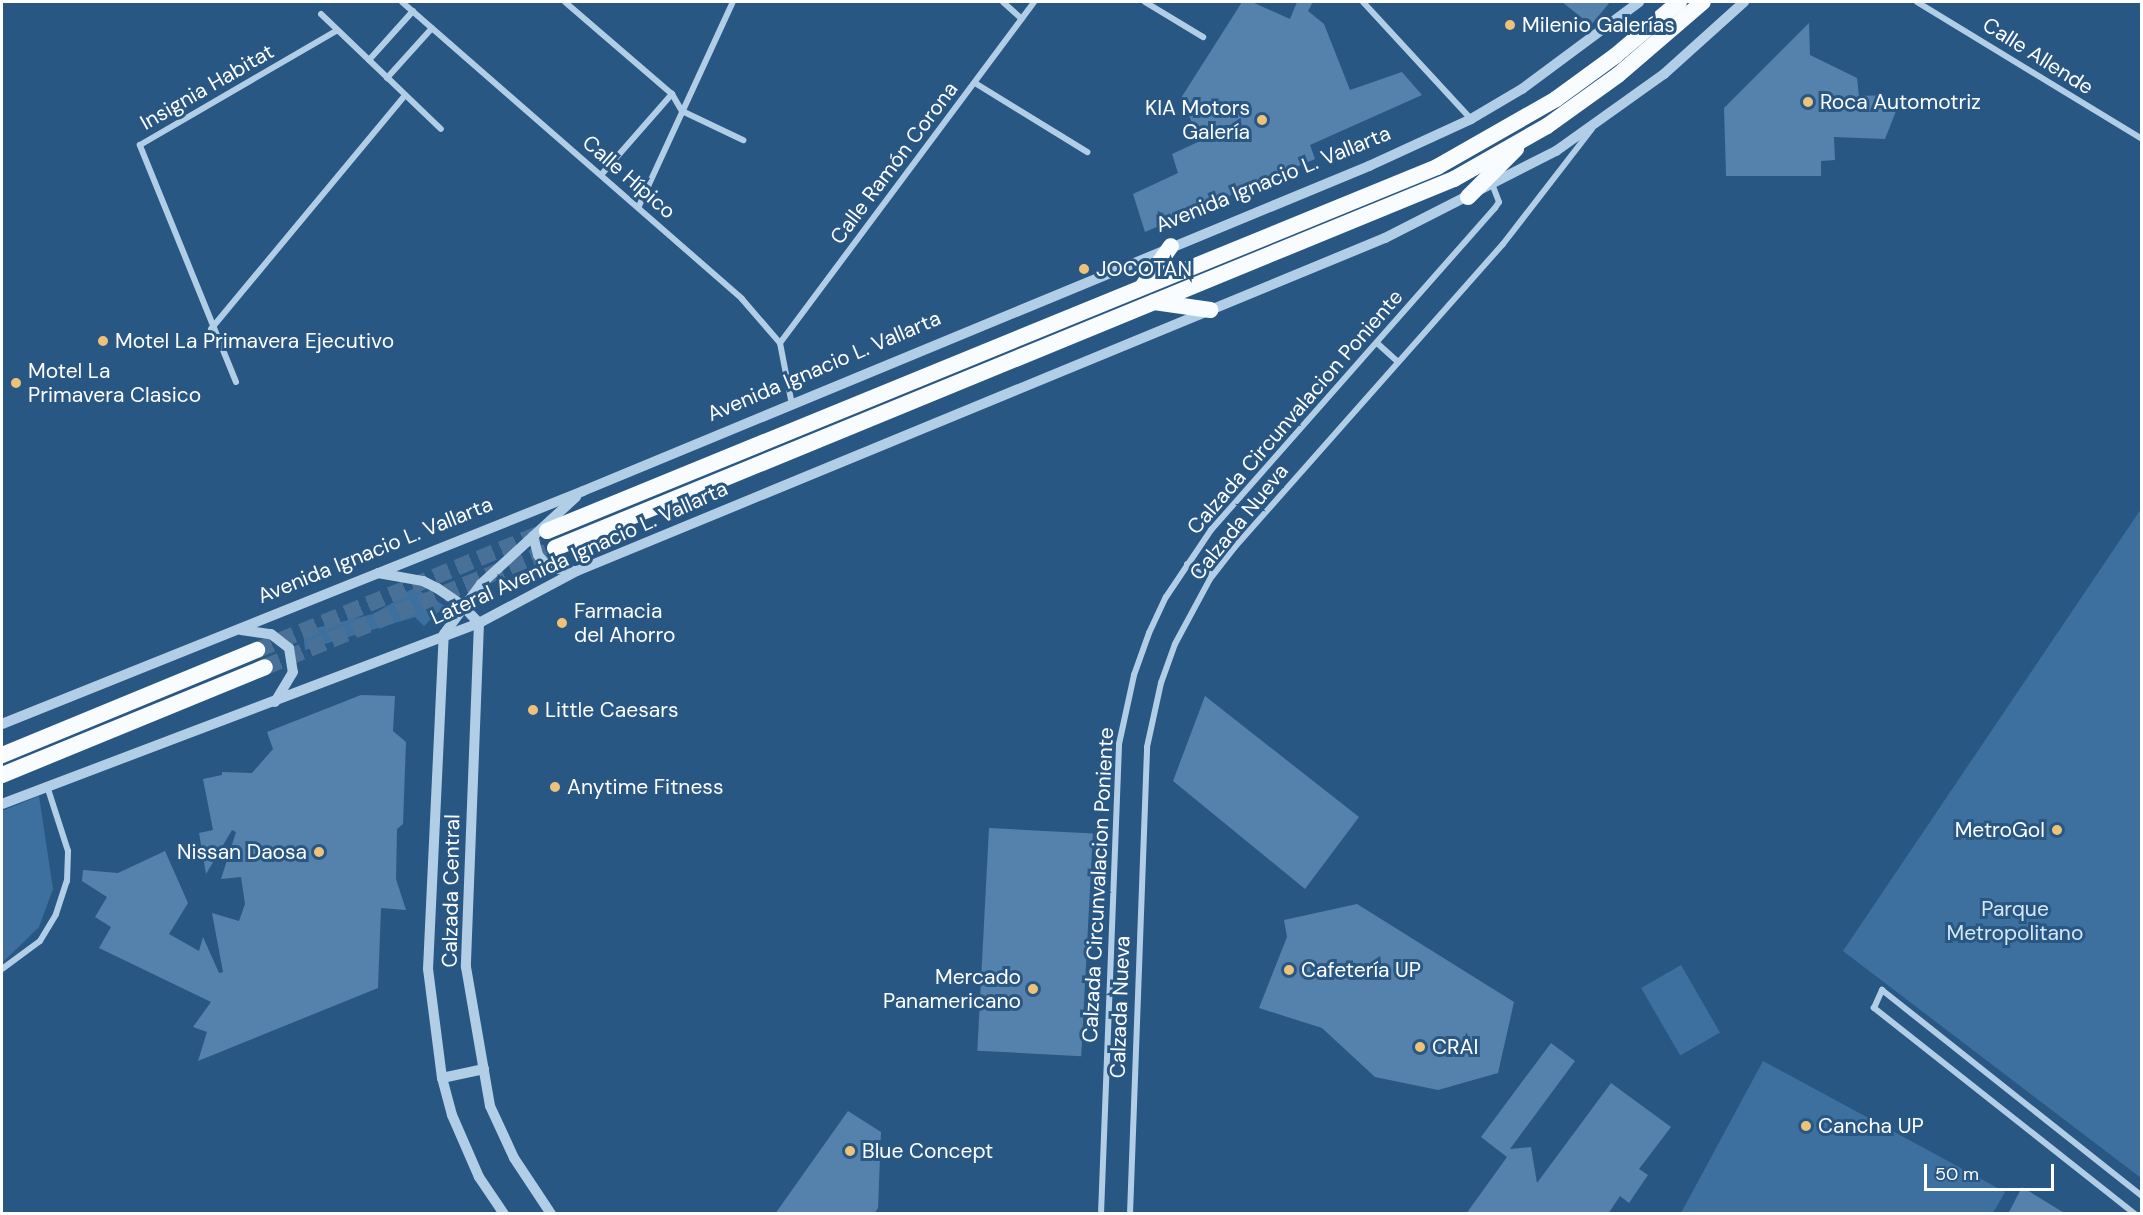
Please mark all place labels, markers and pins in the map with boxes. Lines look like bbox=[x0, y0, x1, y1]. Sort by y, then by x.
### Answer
place label: Milenio Galerías bbox=[1522, 12, 1675, 38]
marker: Milenio Galerías bbox=[1503, 18, 1517, 32]
place label: Roca Automotriz bbox=[1820, 89, 1981, 115]
place label: KIA Motors Galería bbox=[1145, 95, 1250, 145]
marker: Roca Automotriz bbox=[1801, 95, 1815, 109]
marker: KIA Motors Galería bbox=[1255, 113, 1269, 127]
place label: JOCOTAN bbox=[1096, 256, 1192, 282]
marker: JOCOTAN bbox=[1077, 262, 1091, 276]
place label: Motel La Primavera Ejecutivo bbox=[115, 328, 394, 354]
marker: Motel La Primavera Ejecutivo bbox=[96, 334, 110, 348]
place label: Motel La Primavera Clasico bbox=[28, 358, 201, 408]
marker: Motel La Primavera Clasico bbox=[9, 376, 23, 390]
place label: Farmacia del Ahorro bbox=[574, 598, 675, 648]
marker: Farmacia del Ahorro bbox=[555, 616, 569, 630]
place label: Little Caesars bbox=[545, 697, 678, 723]
marker: Little Caesars bbox=[526, 703, 540, 717]
place label: Anytime Fitness bbox=[567, 774, 723, 800]
marker: Anytime Fitness bbox=[548, 780, 562, 794]
place label: MetroGol bbox=[1955, 817, 2045, 843]
marker: MetroGol bbox=[2050, 823, 2064, 837]
place label: Nissan Daosa bbox=[177, 839, 307, 865]
marker: Nissan Daosa bbox=[312, 845, 326, 859]
place label: Cafetería UP bbox=[1301, 957, 1421, 983]
marker: Cafetería UP bbox=[1282, 963, 1296, 977]
place label: Mercado Panamericano bbox=[883, 964, 1021, 1014]
marker: Mercado Panamericano bbox=[1026, 982, 1040, 996]
place label: CRAI bbox=[1432, 1034, 1478, 1060]
marker: CRAI bbox=[1413, 1040, 1427, 1054]
place label: Cancha UP bbox=[1818, 1113, 1924, 1139]
marker: Cancha UP bbox=[1799, 1119, 1813, 1133]
place label: Blue Concept bbox=[862, 1138, 993, 1164]
marker: Blue Concept bbox=[843, 1144, 857, 1158]

